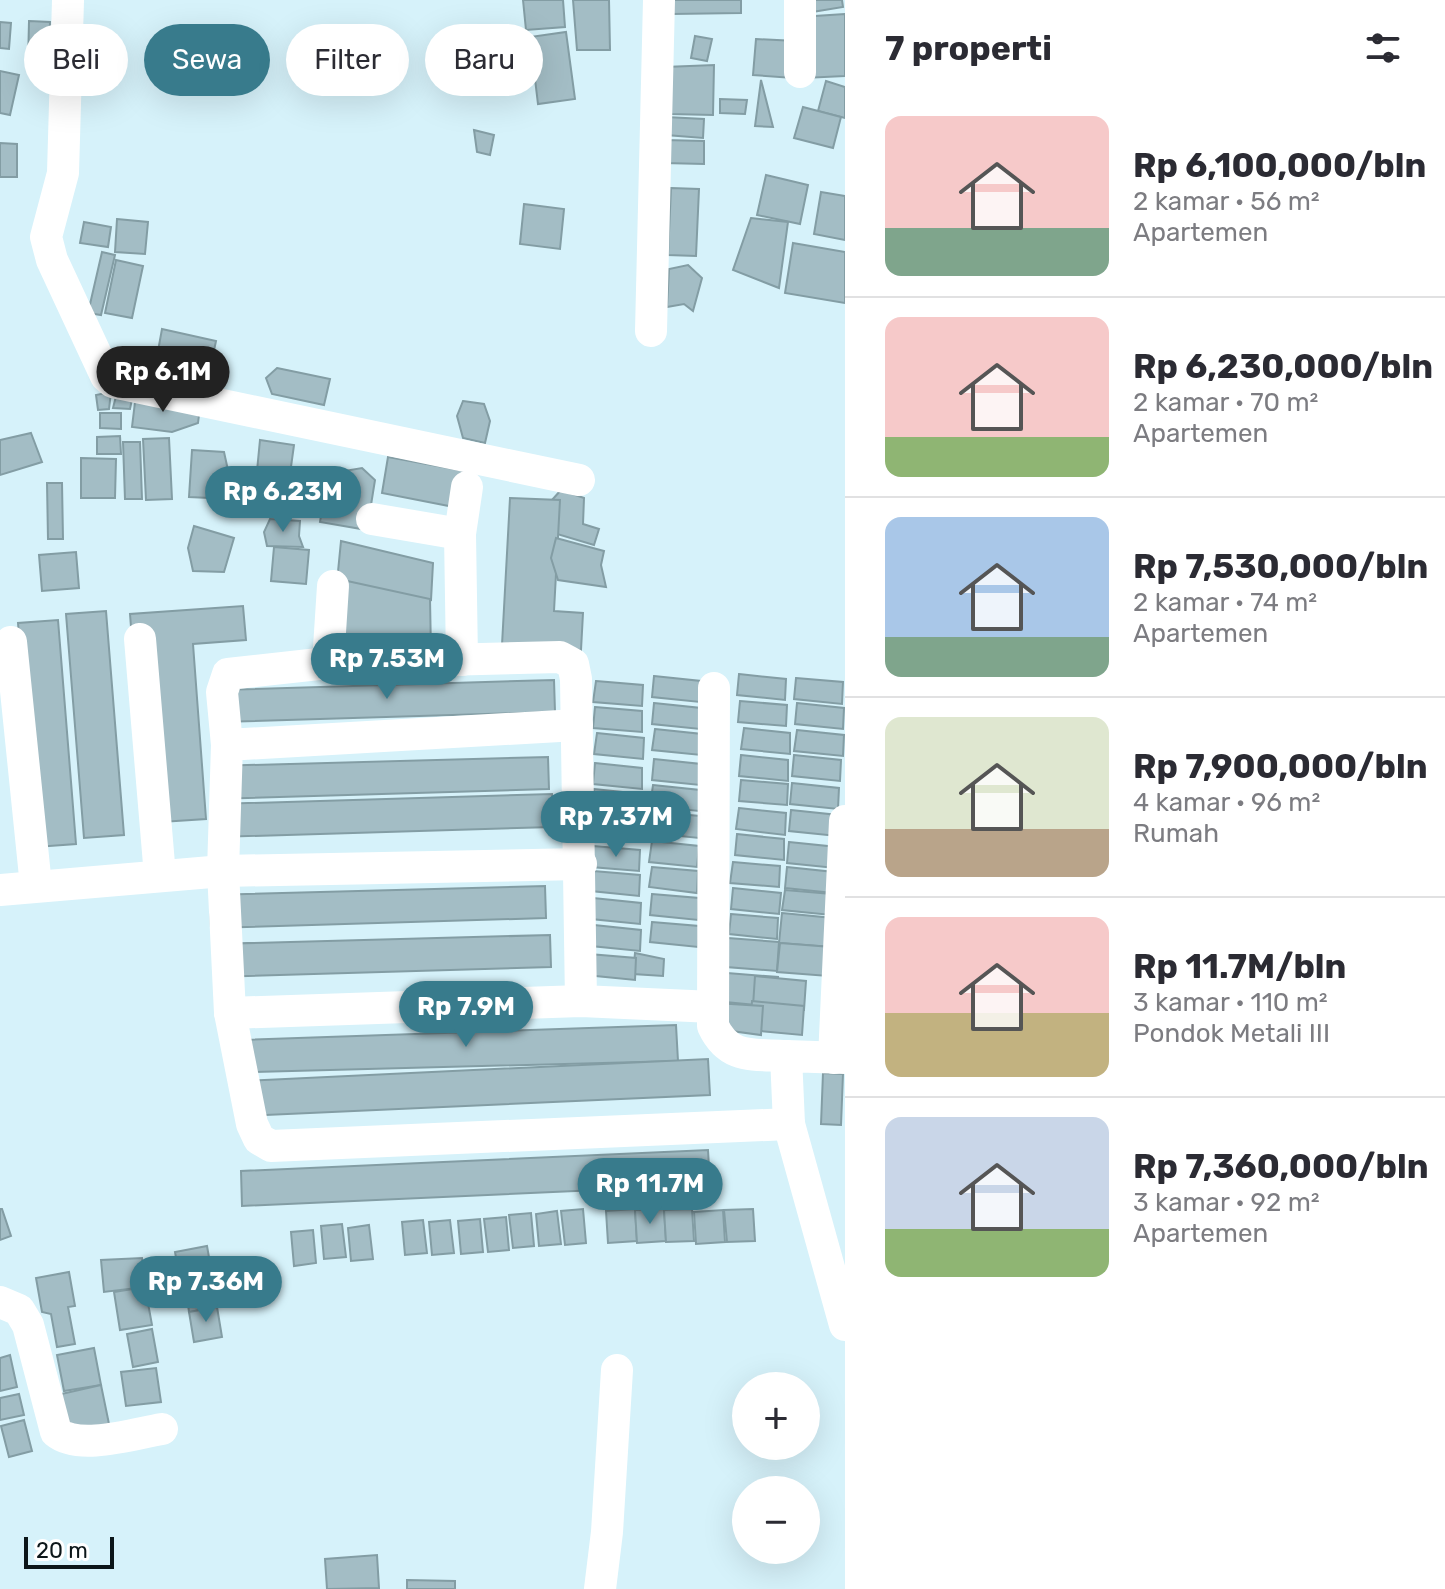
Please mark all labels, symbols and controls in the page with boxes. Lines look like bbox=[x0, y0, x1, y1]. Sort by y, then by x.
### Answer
chip: Beli bbox=[24, 24, 128, 96]
chip: Sewa bbox=[144, 24, 270, 96]
chip: Filter bbox=[286, 24, 409, 96]
chip: Baru bbox=[425, 24, 543, 96]
icon: filters bbox=[1361, 26, 1405, 70]
text: 7 properti bbox=[885, 28, 1052, 69]
text: Rp 6,100,000/bln bbox=[1133, 145, 1426, 186]
icon: home bbox=[949, 148, 1045, 244]
text: 2 kamar · 56 m² bbox=[1133, 186, 1320, 217]
text: Apartemen bbox=[1133, 217, 1268, 248]
pin: Rp 6.1M bbox=[89, 346, 237, 414]
text: Rp 6,230,000/bln bbox=[1133, 346, 1433, 387]
icon: home bbox=[949, 349, 1045, 445]
text: Rp 6.1M bbox=[115, 356, 211, 387]
text: 2 kamar · 70 m² bbox=[1133, 387, 1318, 418]
text: Apartemen bbox=[1133, 418, 1268, 449]
pin: Rp 6.23M bbox=[200, 466, 366, 534]
text: Rp 6.23M bbox=[223, 476, 343, 507]
text: Rp 7,530,000/bln bbox=[1133, 546, 1428, 587]
icon: home bbox=[949, 549, 1045, 645]
text: 2 kamar · 74 m² bbox=[1133, 587, 1317, 618]
text: Apartemen bbox=[1133, 618, 1268, 649]
pin: Rp 7.53M bbox=[304, 633, 470, 701]
text: Rp 7.53M bbox=[329, 643, 445, 674]
text: Rp 7,900,000/bln bbox=[1133, 746, 1428, 787]
icon: home bbox=[949, 749, 1045, 845]
text: 4 kamar · 96 m² bbox=[1133, 787, 1320, 818]
pin: Rp 7.37M bbox=[533, 791, 699, 859]
text: Rp 7.37M bbox=[559, 801, 673, 832]
text: Rumah bbox=[1133, 818, 1219, 849]
text: Rp 11.7M/bln bbox=[1133, 946, 1346, 987]
icon: home bbox=[949, 949, 1045, 1045]
pin: Rp 7.9M bbox=[392, 981, 540, 1049]
text: 3 kamar · 110 m² bbox=[1133, 987, 1328, 1018]
text: Rp 7.9M bbox=[417, 991, 515, 1022]
text: Pondok Metali III bbox=[1133, 1018, 1330, 1049]
text: Rp 7,360,000/bln bbox=[1133, 1146, 1429, 1187]
icon: home bbox=[949, 1149, 1045, 1245]
pin: Rp 11.7M bbox=[567, 1158, 733, 1226]
text: Rp 11.7M bbox=[596, 1168, 704, 1199]
text: 3 kamar · 92 m² bbox=[1133, 1187, 1320, 1218]
text: Apartemen bbox=[1133, 1218, 1268, 1249]
pin: Rp 7.36M bbox=[123, 1256, 289, 1324]
text: Rp 7.36M bbox=[148, 1266, 264, 1297]
map controls bbox=[732, 1372, 820, 1564]
button: + bbox=[732, 1372, 820, 1460]
button: − bbox=[732, 1476, 820, 1564]
scale bar bbox=[24, 1533, 114, 1569]
text: 20 m bbox=[36, 1537, 88, 1564]

